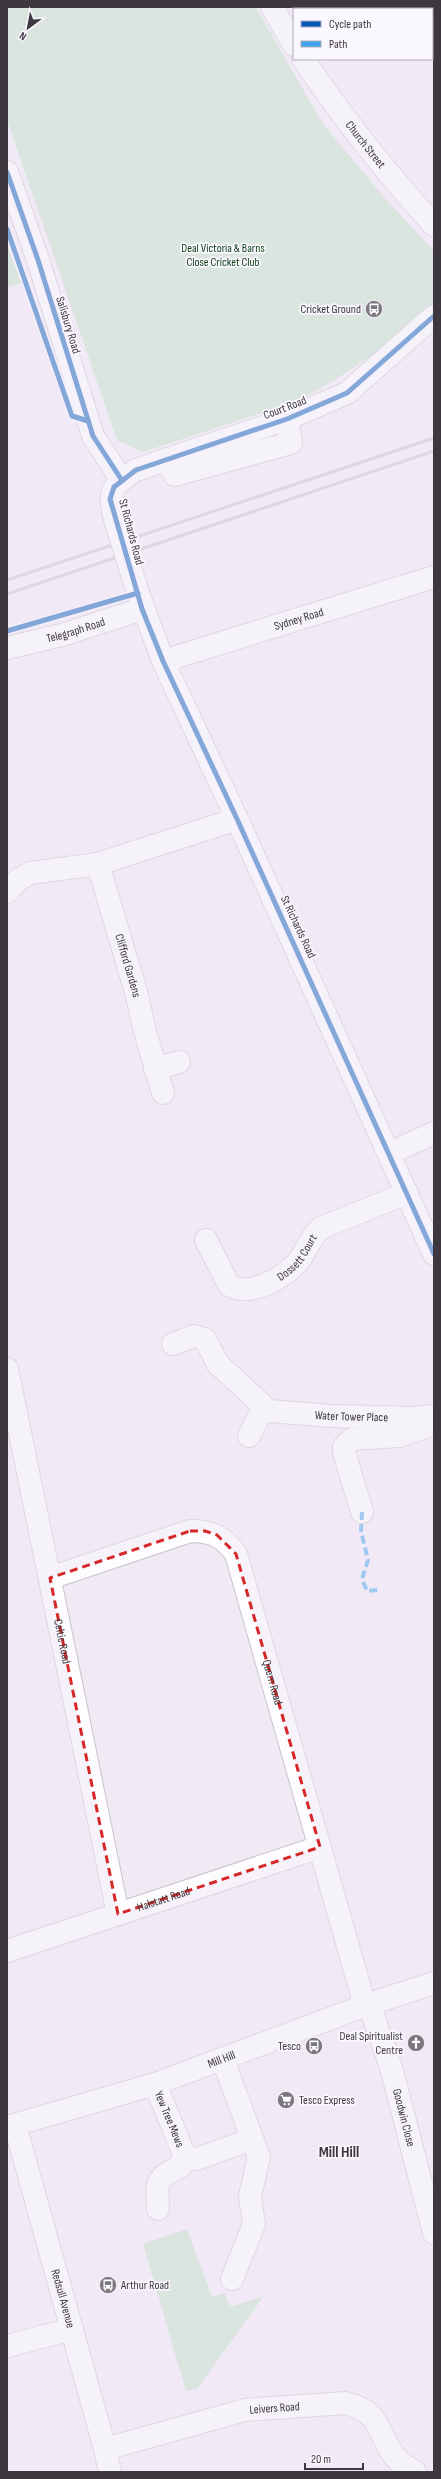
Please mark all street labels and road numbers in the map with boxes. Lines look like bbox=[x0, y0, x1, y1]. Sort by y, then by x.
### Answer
street label: Church Street bbox=[342, 118, 389, 172]
street label: Salisbury Road bbox=[52, 295, 84, 355]
street label: Court Road bbox=[261, 393, 309, 423]
street label: St Richards Road bbox=[115, 497, 147, 567]
street label: Sydney Road bbox=[272, 604, 325, 634]
street label: Telegraph Road bbox=[45, 614, 107, 646]
street label: St Richards Road bbox=[277, 893, 319, 961]
street label: Clifford Gardens bbox=[112, 932, 144, 999]
street label: Dossett Court bbox=[274, 1231, 320, 1284]
street label: Water Tower Place bbox=[314, 1407, 388, 1425]
street label: Celtic Road bbox=[51, 1618, 74, 1665]
street label: Quern Road bbox=[259, 1658, 286, 1707]
street label: Halstatt Road bbox=[135, 1883, 192, 1915]
street label: Mill Hill bbox=[205, 2047, 237, 2071]
street label: Goodwin Close bbox=[389, 2087, 419, 2148]
street label: Yew Tree Mews bbox=[151, 2089, 188, 2150]
street label: Redsull Avenue bbox=[48, 2267, 79, 2330]
street label: Leivers Road bbox=[249, 2399, 300, 2417]

